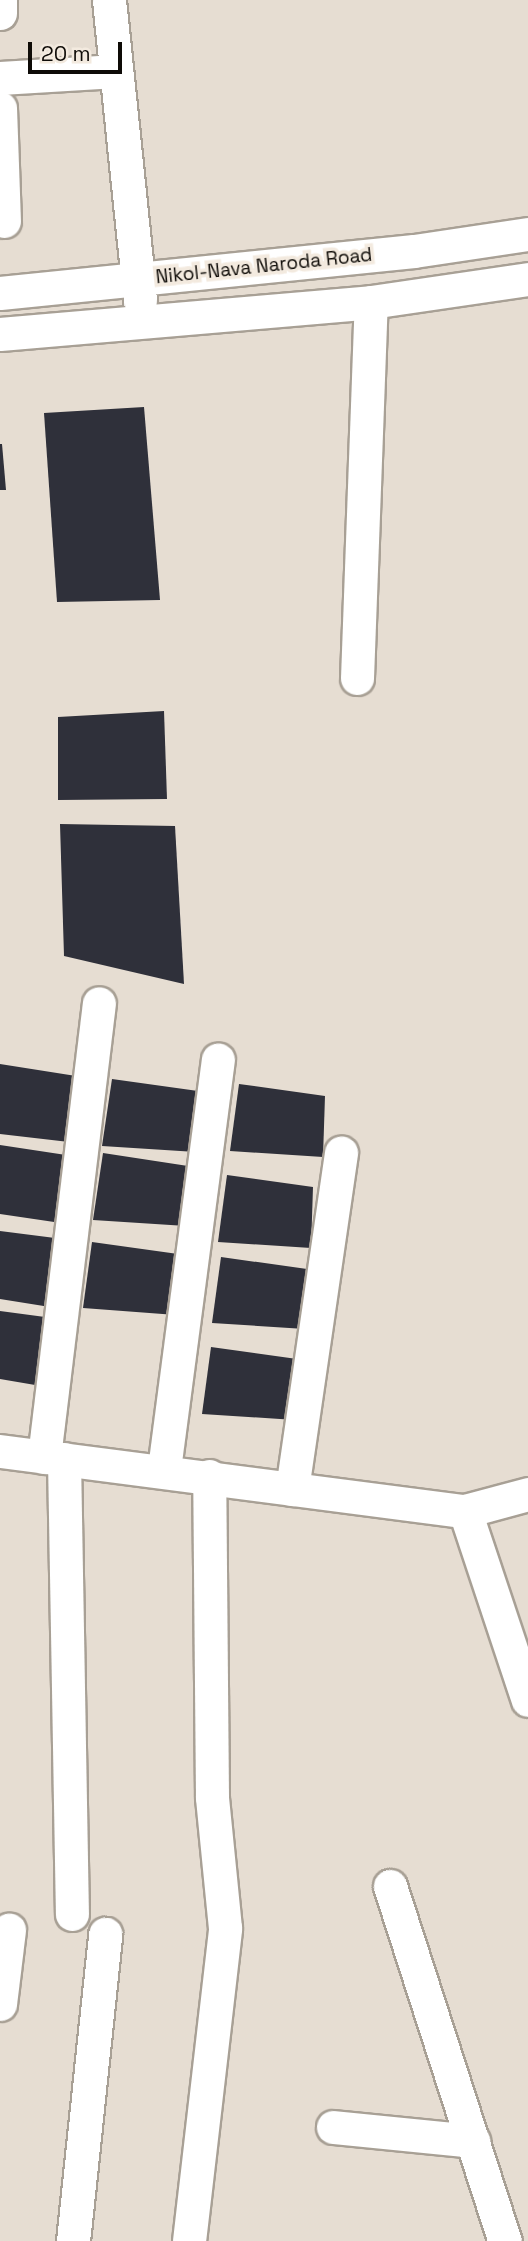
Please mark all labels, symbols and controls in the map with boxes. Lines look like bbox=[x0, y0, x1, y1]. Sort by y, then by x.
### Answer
scale bar bbox=[32, 28, 126, 72]
text: 20 m bbox=[41, 40, 91, 67]
street label: Nikol-Nava Naroda Road bbox=[155, 243, 373, 289]

